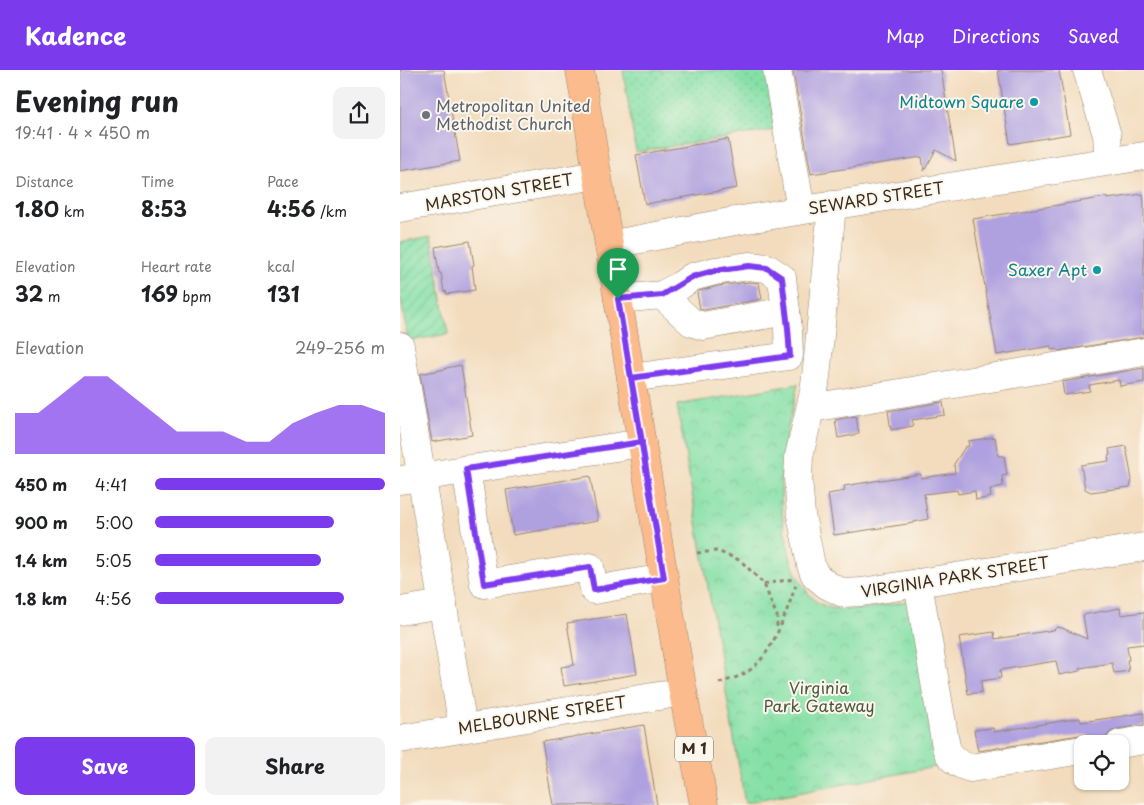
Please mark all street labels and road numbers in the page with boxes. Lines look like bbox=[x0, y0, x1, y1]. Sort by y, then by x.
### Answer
street label: MARSTON STREET bbox=[423, 166, 575, 216]
street label: SEWARD STREET bbox=[806, 174, 946, 220]
street label: VIRGINIA PARK STREET bbox=[859, 549, 1051, 603]
street label: MELBOURNE STREET bbox=[456, 689, 628, 739]
road number: M 1 bbox=[675, 736, 713, 762]

